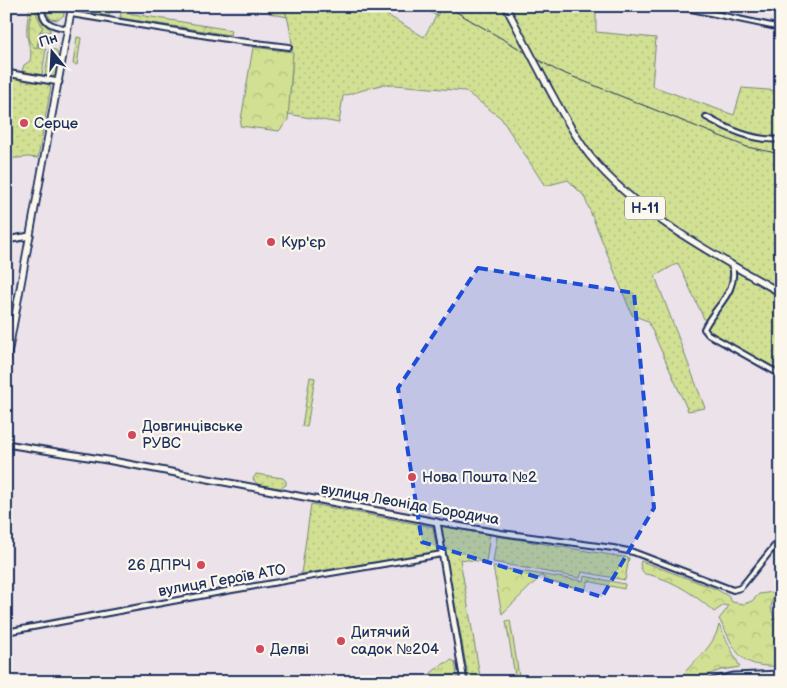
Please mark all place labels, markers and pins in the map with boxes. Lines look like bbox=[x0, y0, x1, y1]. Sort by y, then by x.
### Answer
place label: Серце bbox=[34, 114, 78, 133]
marker: Серце bbox=[18, 117, 30, 129]
place label: Кур'єр bbox=[281, 233, 326, 252]
marker: Кур'єр bbox=[265, 236, 277, 248]
place label: Довгинцівське РУВС bbox=[142, 417, 243, 453]
marker: Довгинцівське РУВС bbox=[126, 429, 138, 441]
place label: Нова Пошта №2 bbox=[422, 468, 537, 487]
marker: Нова Пошта №2 bbox=[406, 471, 418, 483]
place label: 26 ДПРЧ bbox=[128, 556, 191, 575]
marker: 26 ДПРЧ bbox=[195, 559, 207, 571]
place label: Дитячий садок №204 bbox=[351, 623, 439, 659]
marker: Дитячий садок №204 bbox=[335, 635, 347, 647]
place label: Делві bbox=[270, 640, 309, 659]
marker: Делві bbox=[254, 643, 266, 655]

